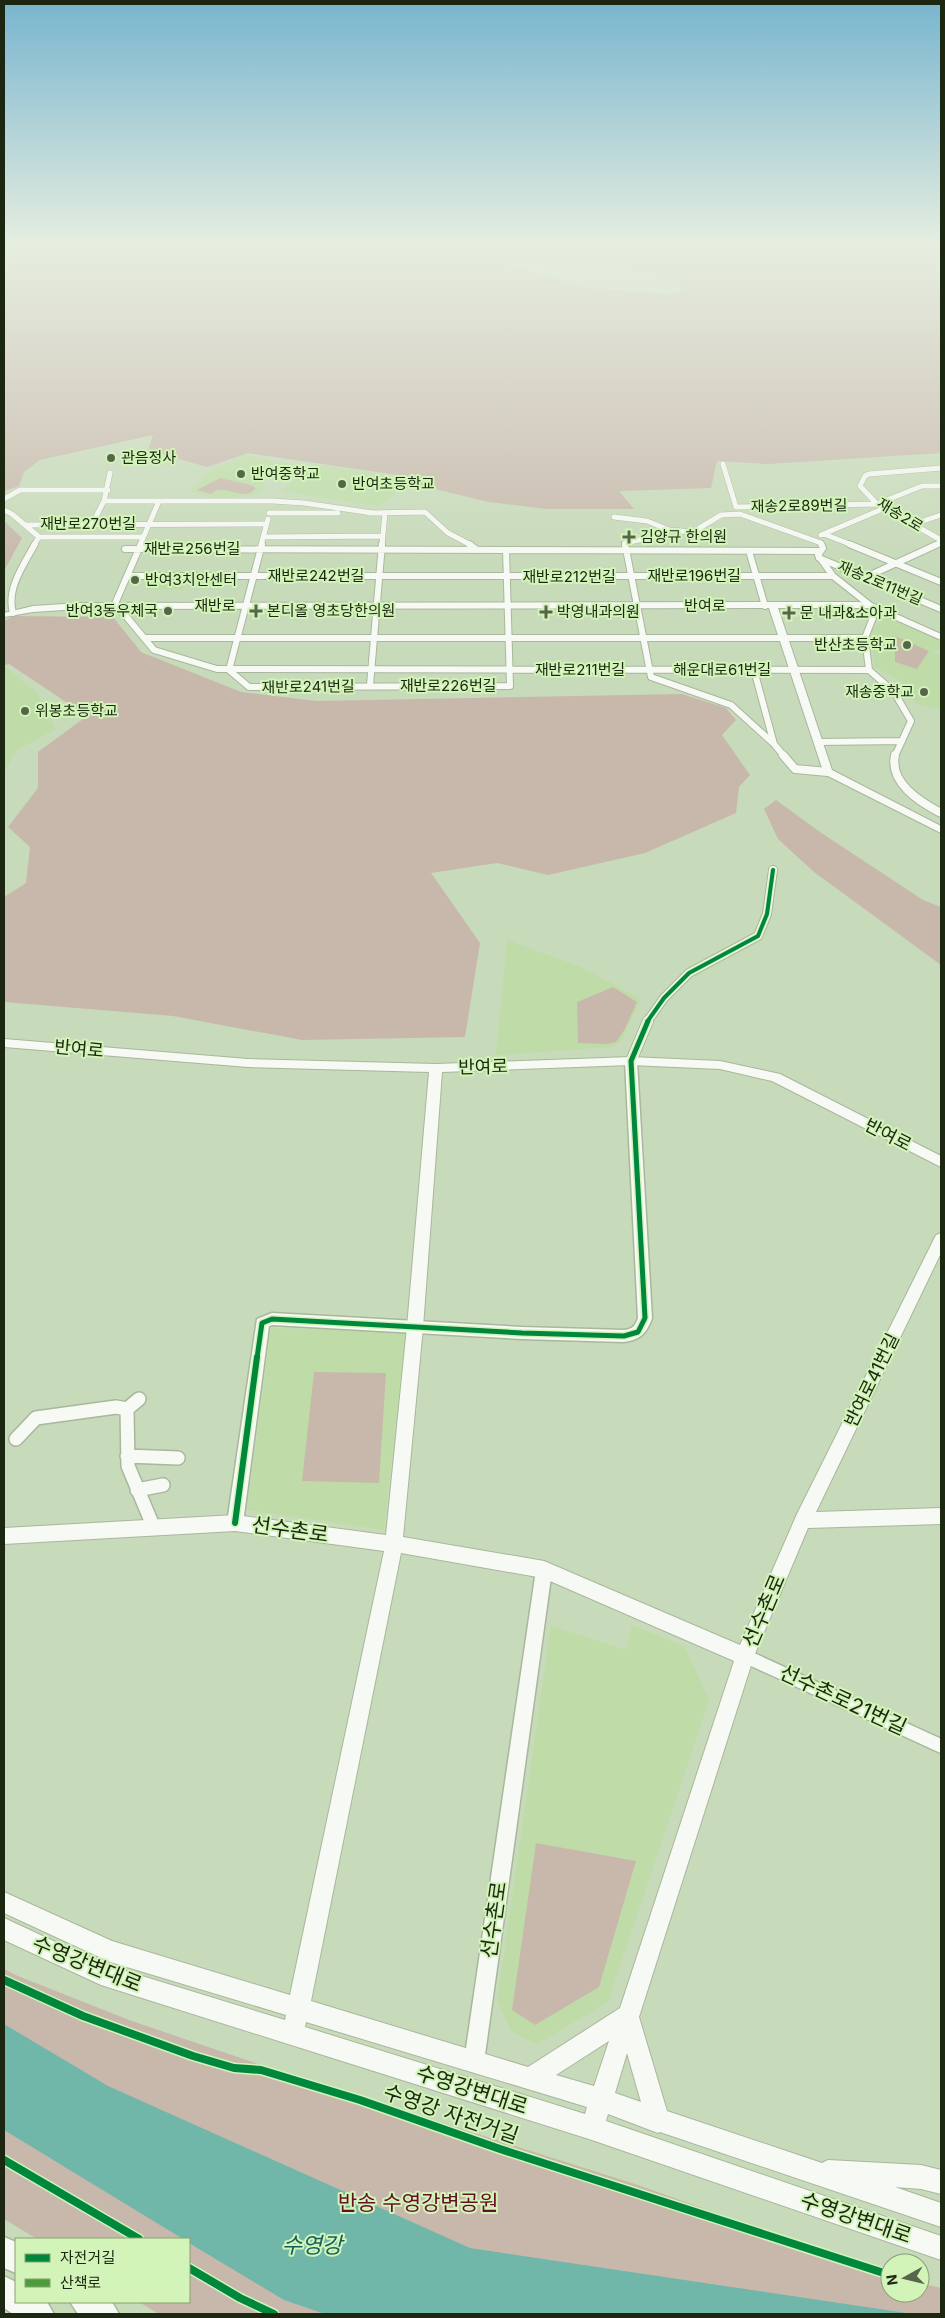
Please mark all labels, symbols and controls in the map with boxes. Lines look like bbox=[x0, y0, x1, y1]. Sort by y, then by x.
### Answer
place label: 관음정사 bbox=[121, 448, 176, 467]
marker: 관음정사 bbox=[105, 452, 117, 464]
place label: 반여중학교 bbox=[251, 464, 320, 483]
marker: 반여중학교 bbox=[235, 468, 247, 480]
place label: 반여초등학교 bbox=[352, 474, 435, 493]
marker: 반여초등학교 bbox=[336, 478, 348, 490]
street label: 재송2로 bbox=[874, 493, 927, 536]
street label: 재송2로89번길 bbox=[750, 495, 848, 516]
street label: 재반로270번길 bbox=[40, 514, 136, 533]
place label: 김양규 한의원 bbox=[640, 527, 727, 546]
marker: 김양규 한의원 bbox=[622, 530, 636, 544]
street label: 재반로256번길 bbox=[144, 539, 240, 558]
street label: 재송2로11번길 bbox=[835, 556, 925, 609]
street label: 재반로242번길 bbox=[268, 566, 364, 585]
street label: 재반로196번길 bbox=[647, 566, 741, 585]
street label: 재반로212번길 bbox=[522, 567, 616, 586]
place label: 반여3치안센터 bbox=[145, 570, 237, 589]
marker: 반여3치안센터 bbox=[129, 574, 141, 586]
street label: 재반로 bbox=[194, 596, 236, 615]
street label: 반여로 bbox=[684, 596, 726, 615]
place label: 반여3동우체국 bbox=[66, 601, 158, 620]
place label: 본디올 영초당한의원 bbox=[267, 601, 395, 620]
place label: 박영내과의원 bbox=[557, 602, 640, 621]
place label: 문 내과&소아과 bbox=[800, 603, 897, 622]
marker: 본디올 영초당한의원 bbox=[249, 604, 263, 618]
marker: 반여3동우체국 bbox=[162, 605, 174, 617]
marker: 박영내과의원 bbox=[539, 605, 553, 619]
marker: 문 내과&소아과 bbox=[782, 606, 796, 620]
place label: 반산초등학교 bbox=[814, 635, 897, 654]
marker: 반산초등학교 bbox=[901, 639, 913, 651]
street label: 재반로211번길 bbox=[535, 660, 625, 679]
street label: 해운대로61번길 bbox=[673, 660, 771, 679]
street label: 재반로241번길 bbox=[261, 676, 355, 697]
street label: 재반로226번길 bbox=[400, 676, 496, 695]
place label: 재송중학교 bbox=[845, 682, 914, 701]
marker: 재송중학교 bbox=[918, 686, 930, 698]
place label: 위봉초등학교 bbox=[35, 701, 118, 720]
marker: 위봉초등학교 bbox=[19, 705, 31, 717]
street label: 반여로 bbox=[53, 1036, 105, 1061]
street label: 반여로 bbox=[458, 1056, 508, 1077]
street label: 반여로 bbox=[861, 1114, 915, 1155]
street label: 반여로41번길 bbox=[840, 1330, 903, 1430]
street label: 선수촌로 bbox=[250, 1512, 330, 1547]
street label: 선수촌로 bbox=[737, 1570, 790, 1651]
street label: 선수촌로21번길 bbox=[776, 1659, 911, 1740]
street label: 선수촌로 bbox=[476, 1880, 511, 1960]
street label: 수영강변대로 bbox=[29, 1930, 146, 1997]
street label: 수영강변대로 bbox=[413, 2060, 531, 2119]
street label: 수영강 자전거길 bbox=[380, 2079, 522, 2148]
street label: 수영강변대로 bbox=[797, 2187, 915, 2248]
park label: 반송 수영강변공원 bbox=[338, 2190, 498, 2215]
water label: 수영강 bbox=[282, 2232, 345, 2258]
legend bbox=[15, 2238, 190, 2303]
text: 자전거길 bbox=[60, 2248, 115, 2267]
north arrow bbox=[880, 2253, 930, 2303]
text: 산책로 bbox=[60, 2273, 101, 2292]
text: N bbox=[882, 2273, 901, 2286]

